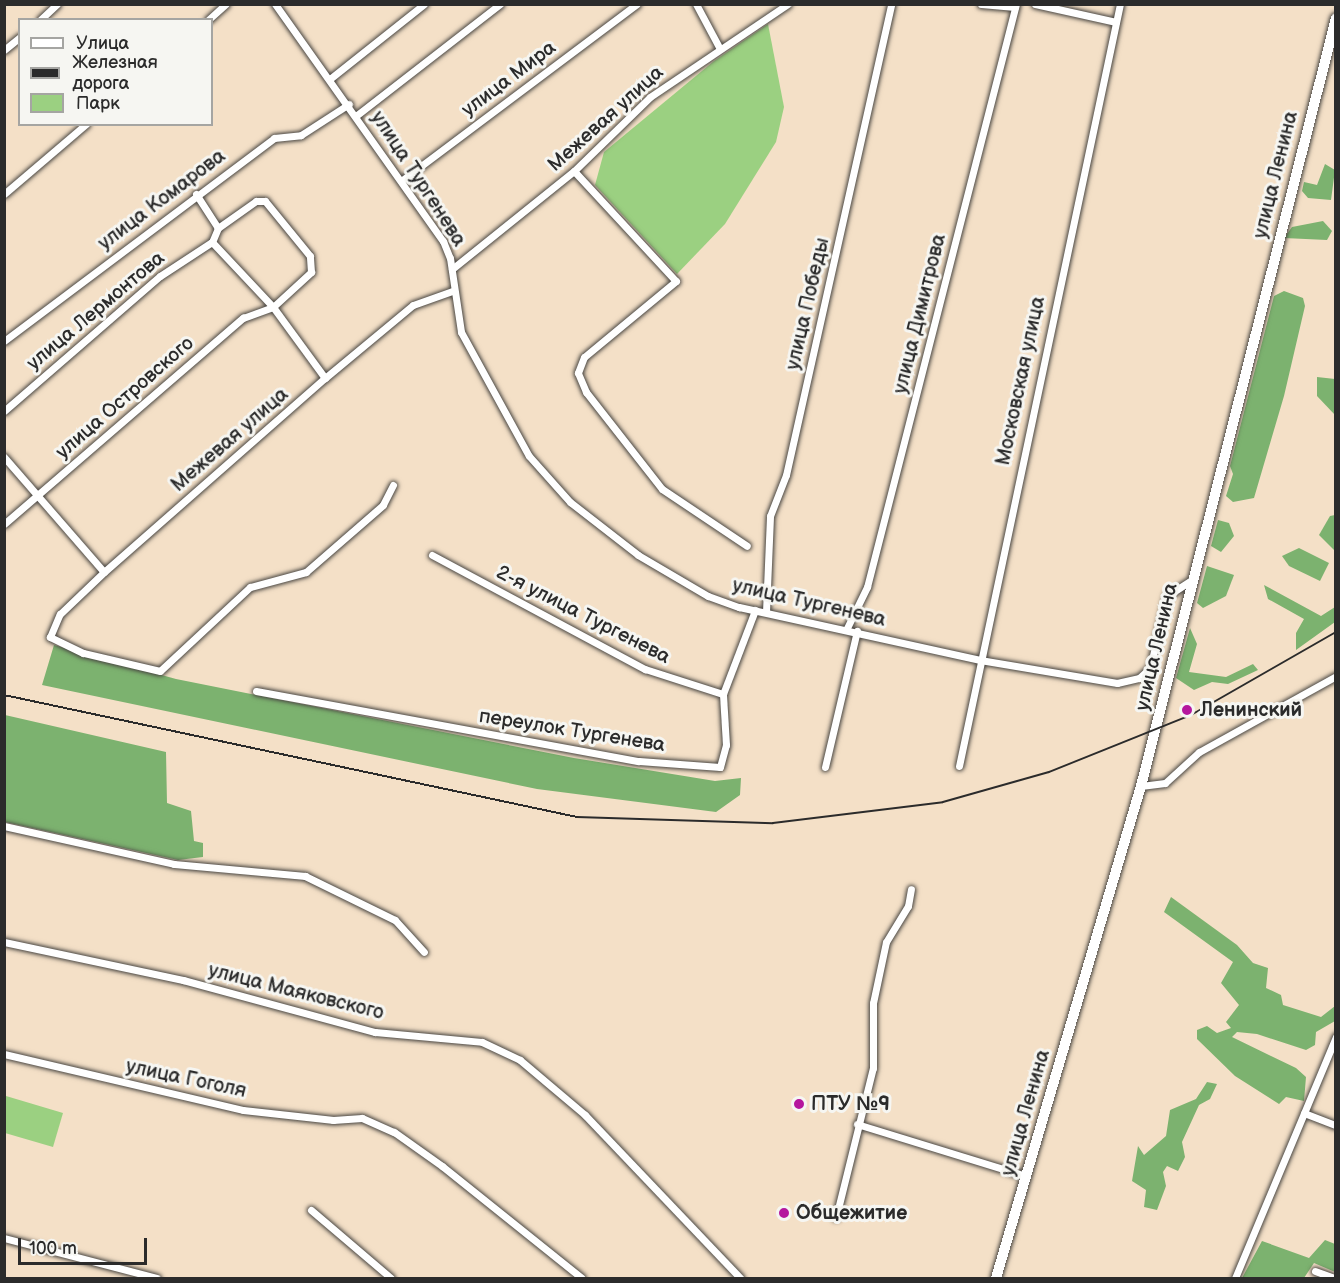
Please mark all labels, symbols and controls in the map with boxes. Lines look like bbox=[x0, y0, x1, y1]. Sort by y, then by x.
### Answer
legend bbox=[18, 18, 213, 126]
text: Улица bbox=[76, 33, 129, 54]
street label: улица Мира bbox=[457, 36, 561, 122]
text: Железная дорога bbox=[72, 52, 158, 94]
street label: Межевая улица bbox=[543, 61, 669, 177]
text: Парк bbox=[76, 93, 120, 114]
street label: улица Тургенева bbox=[365, 107, 471, 251]
street label: улица Ленина bbox=[1249, 109, 1303, 241]
street label: улица Комарова bbox=[94, 144, 230, 256]
street label: улица Димитрова bbox=[889, 232, 951, 396]
street label: улица Победы bbox=[781, 236, 835, 372]
street label: улица Лермонтова bbox=[22, 246, 170, 376]
street label: Московская улица bbox=[991, 294, 1051, 468]
street label: улица Островского bbox=[51, 332, 199, 464]
street label: Межевая улица bbox=[167, 383, 293, 497]
street label: 2-я улица Тургенева bbox=[492, 561, 674, 669]
street label: улица Тургенева bbox=[730, 574, 888, 632]
street label: улица Ленина bbox=[1131, 581, 1183, 713]
place label: Ленинский bbox=[1200, 698, 1302, 722]
marker: Ленинский bbox=[1178, 701, 1196, 719]
street label: переулок Тургенева bbox=[477, 704, 667, 758]
street label: улица Маяковского bbox=[206, 959, 386, 1025]
street label: улица Ленина bbox=[997, 1047, 1055, 1179]
street label: улица Гоголя bbox=[124, 1055, 248, 1103]
place label: ПТУ №9 bbox=[811, 1092, 890, 1116]
marker: ПТУ №9 bbox=[792, 1097, 806, 1111]
place label: Общежитие bbox=[796, 1201, 907, 1225]
marker: Общежитие bbox=[777, 1206, 791, 1220]
scale bar bbox=[21, 1226, 150, 1264]
text: 100 m bbox=[29, 1238, 77, 1259]

